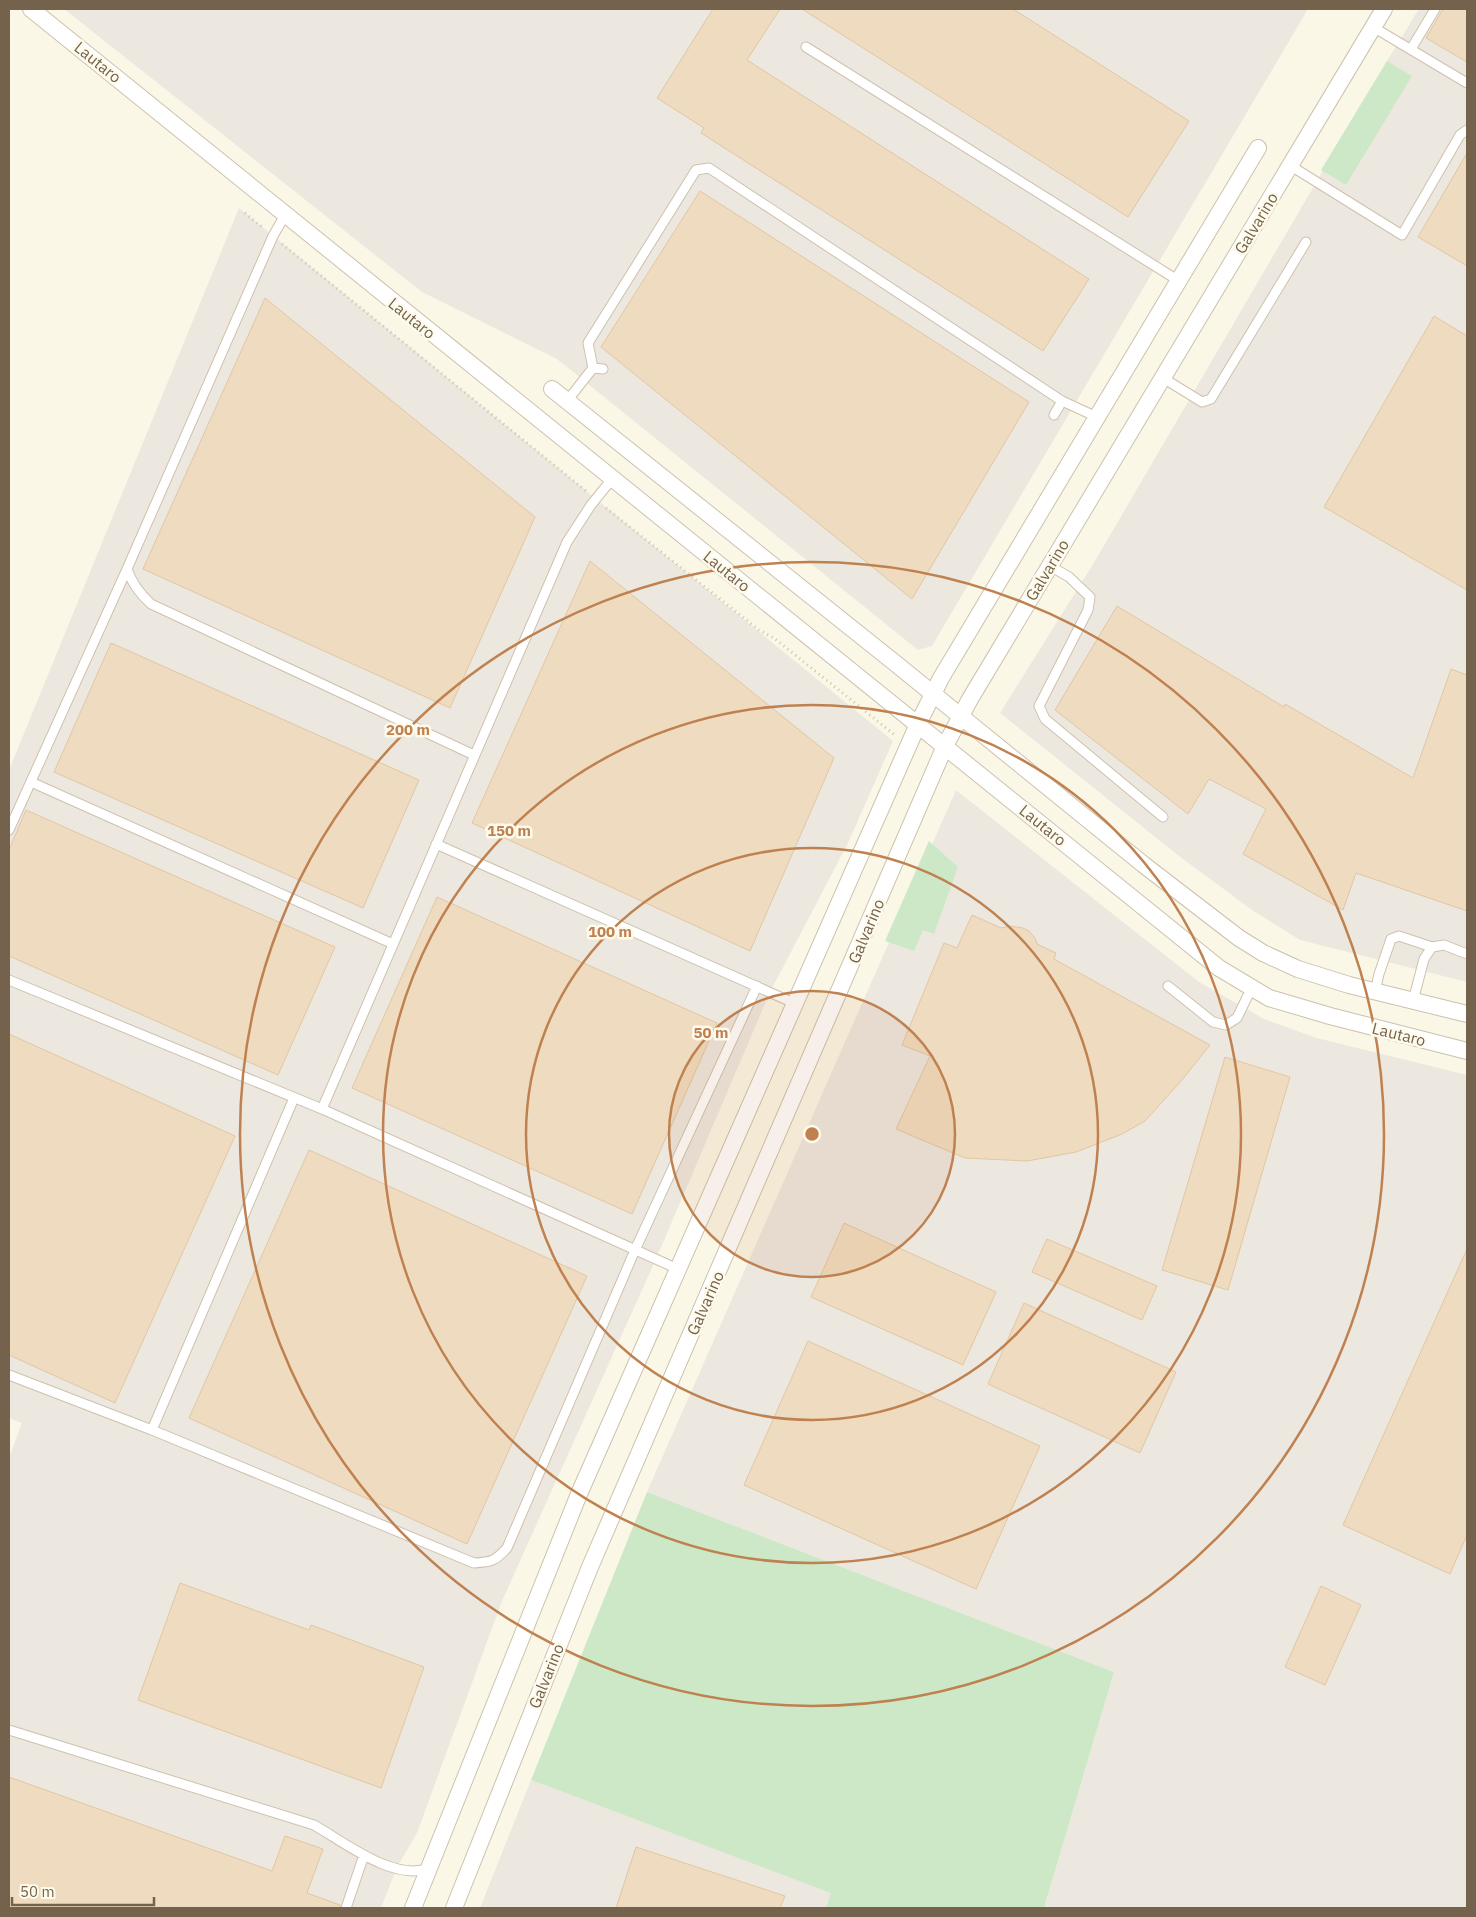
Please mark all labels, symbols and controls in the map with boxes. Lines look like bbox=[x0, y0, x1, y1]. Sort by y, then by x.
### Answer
street label: Lautaro bbox=[71, 37, 126, 87]
street label: Galvarino bbox=[1230, 189, 1282, 257]
street label: Lautaro bbox=[385, 293, 440, 343]
street label: Galvarino bbox=[1021, 536, 1073, 604]
street label: Lautaro bbox=[700, 546, 755, 596]
text: 200 m bbox=[386, 720, 430, 739]
street label: Lautaro bbox=[1016, 800, 1071, 850]
text: 150 m bbox=[487, 821, 531, 840]
street label: Galvarino bbox=[843, 896, 889, 966]
text: 100 m bbox=[588, 922, 632, 941]
street label: Lautaro bbox=[1370, 1018, 1428, 1050]
text: 50 m bbox=[694, 1023, 728, 1042]
centre of rings bbox=[803, 1125, 821, 1143]
street label: Galvarino bbox=[682, 1268, 728, 1338]
street label: Galvarino bbox=[524, 1641, 568, 1711]
scale bar bbox=[12, 1874, 155, 1906]
text: 50 m bbox=[20, 1882, 55, 1901]

